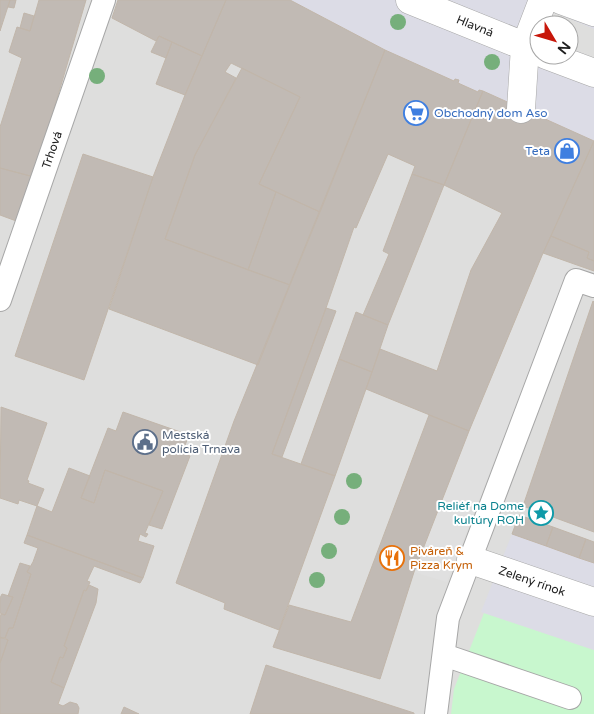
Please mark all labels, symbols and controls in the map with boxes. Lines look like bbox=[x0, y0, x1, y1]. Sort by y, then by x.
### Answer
street label: Hlavná bbox=[454, 12, 496, 40]
north arrow bbox=[529, 15, 579, 65]
text: N bbox=[554, 38, 574, 57]
supermarket icon: Obchodný dom Aso bbox=[403, 100, 429, 126]
place label: Obchodný dom Aso bbox=[434, 106, 548, 120]
street label: Trhová bbox=[39, 129, 65, 171]
shop icon: Teta bbox=[554, 138, 580, 164]
place label: Teta bbox=[525, 144, 550, 158]
place label: Mestská polícia Trnava bbox=[162, 428, 240, 456]
public building icon: Mestská polícia Trnava bbox=[132, 429, 158, 455]
place label: Reliéf na Dome kultúry ROH bbox=[437, 499, 524, 527]
place icon: Reliéf na Dome kultúry ROH bbox=[528, 500, 554, 526]
place label: Piváreň & Pizza Krym bbox=[410, 544, 473, 572]
restaurant icon: Piváreň & Pizza Krym bbox=[379, 545, 405, 571]
street label: Zelený rínok bbox=[497, 563, 568, 599]

